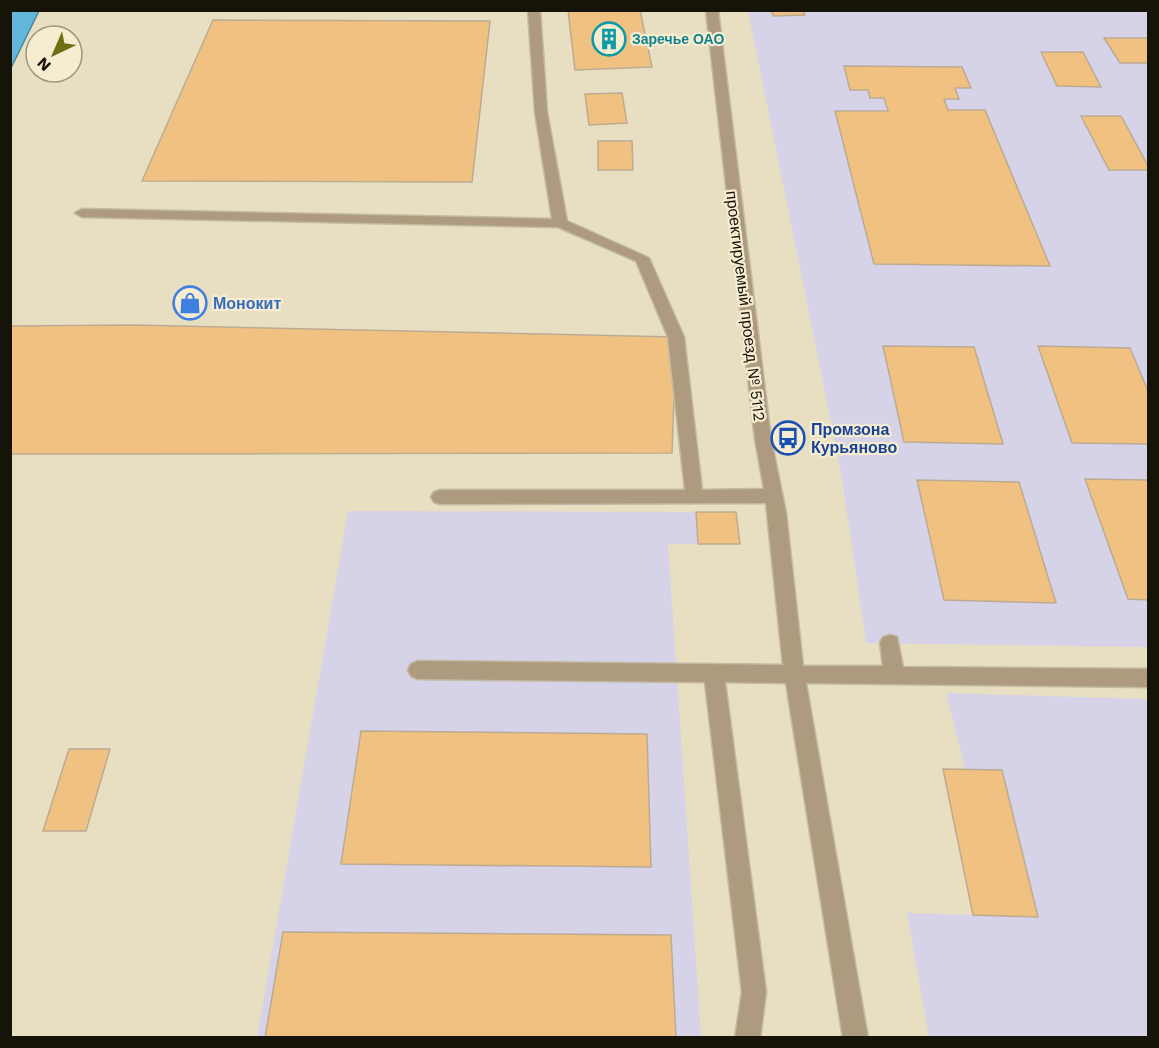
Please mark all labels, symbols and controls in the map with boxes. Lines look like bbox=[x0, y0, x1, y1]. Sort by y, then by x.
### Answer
building icon: Заречье ОАО bbox=[591, 21, 627, 57]
north arrow bbox=[24, 24, 84, 84]
place label: Заречье ОАО bbox=[632, 31, 725, 47]
text: N bbox=[33, 53, 55, 75]
street label: проектируемый проезд № 5112 bbox=[722, 190, 769, 422]
shop icon: Монокит bbox=[172, 285, 208, 321]
place label: Монокит bbox=[213, 294, 281, 313]
bus stop icon: Промзона Курьяново bbox=[770, 420, 806, 456]
place label: Промзона Курьяново bbox=[811, 420, 897, 457]

